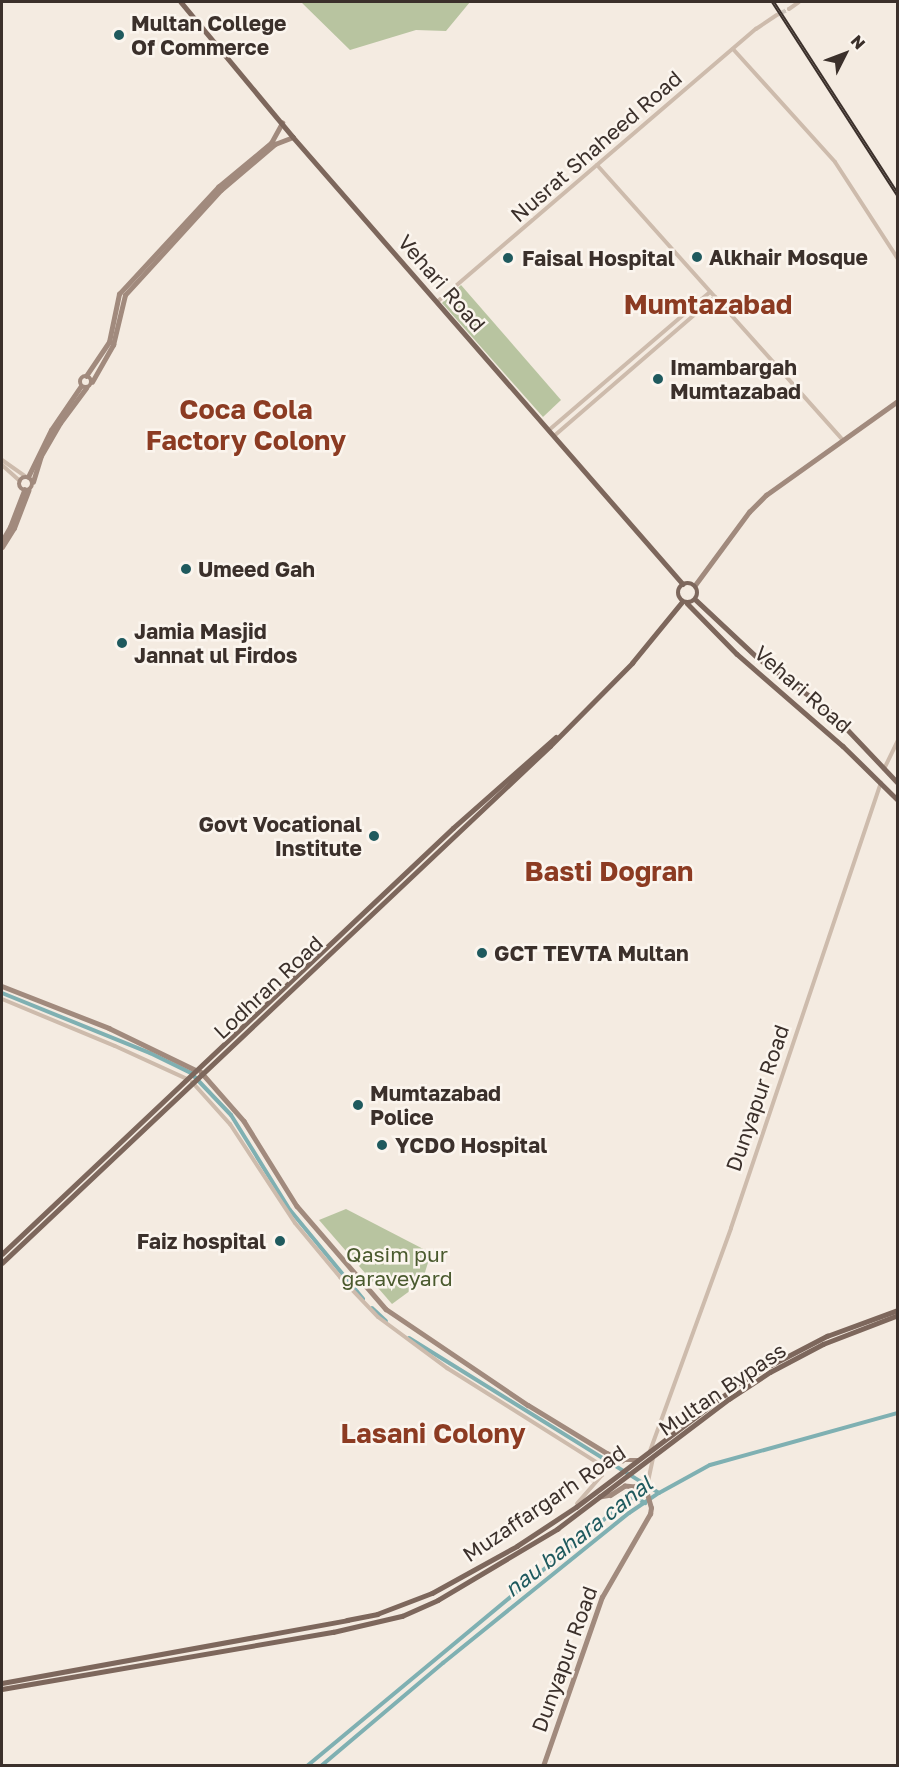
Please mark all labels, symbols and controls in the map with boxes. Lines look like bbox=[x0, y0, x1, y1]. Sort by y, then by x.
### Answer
place label: Multan College Of Commerce bbox=[131, 10, 287, 60]
north arrow bbox=[815, 24, 875, 84]
marker: Multan College Of Commerce bbox=[112, 28, 126, 42]
text: N bbox=[847, 31, 870, 53]
street label: Nusrat Shaheed Road bbox=[505, 65, 687, 227]
street label: Vehari Road bbox=[393, 229, 491, 337]
place label: Alkhair Mosque bbox=[709, 244, 868, 270]
place label: Faisal Hospital bbox=[522, 245, 675, 271]
marker: Faisal Hospital bbox=[499, 249, 517, 267]
marker: Alkhair Mosque bbox=[690, 250, 704, 264]
district label: Mumtazabad bbox=[624, 289, 792, 321]
place label: Imambargah Mumtazabad bbox=[670, 354, 801, 404]
marker: Imambargah Mumtazabad bbox=[651, 372, 665, 386]
district label: Coca Cola Factory Colony bbox=[146, 393, 346, 456]
place label: Umeed Gah bbox=[198, 556, 315, 582]
marker: Umeed Gah bbox=[179, 562, 193, 576]
place label: Jamia Masjid Jannat ul Firdos bbox=[134, 618, 298, 668]
marker: Jamia Masjid Jannat ul Firdos bbox=[115, 636, 129, 650]
street label: Vehari Road bbox=[749, 640, 857, 738]
place label: Govt Vocational Institute bbox=[199, 811, 362, 861]
marker: Govt Vocational Institute bbox=[367, 829, 381, 843]
district label: Basti Dogran bbox=[525, 856, 693, 888]
street label: Lodhran Road bbox=[208, 930, 328, 1044]
place label: GCT TEVTA Multan bbox=[494, 940, 689, 966]
marker: GCT TEVTA Multan bbox=[475, 946, 489, 960]
street label: Dunyapur Road bbox=[720, 1021, 794, 1175]
place label: Mumtazabad Police bbox=[370, 1080, 501, 1130]
marker: Mumtazabad Police bbox=[351, 1098, 365, 1112]
place label: YCDO Hospital bbox=[395, 1132, 547, 1158]
marker: YCDO Hospital bbox=[373, 1136, 391, 1154]
place label: Faiz hospital bbox=[137, 1228, 266, 1254]
marker: Faiz hospital bbox=[271, 1232, 289, 1250]
park label: Qasim pur garaveyard bbox=[341, 1241, 453, 1291]
street label: Multan Bypass bbox=[654, 1337, 790, 1441]
district label: Lasani Colony bbox=[340, 1418, 526, 1450]
street label: Muzaffargarh Road bbox=[458, 1439, 630, 1567]
water label: nau bahara canal bbox=[499, 1470, 657, 1602]
street label: Dunyapur Road bbox=[526, 1583, 602, 1735]

